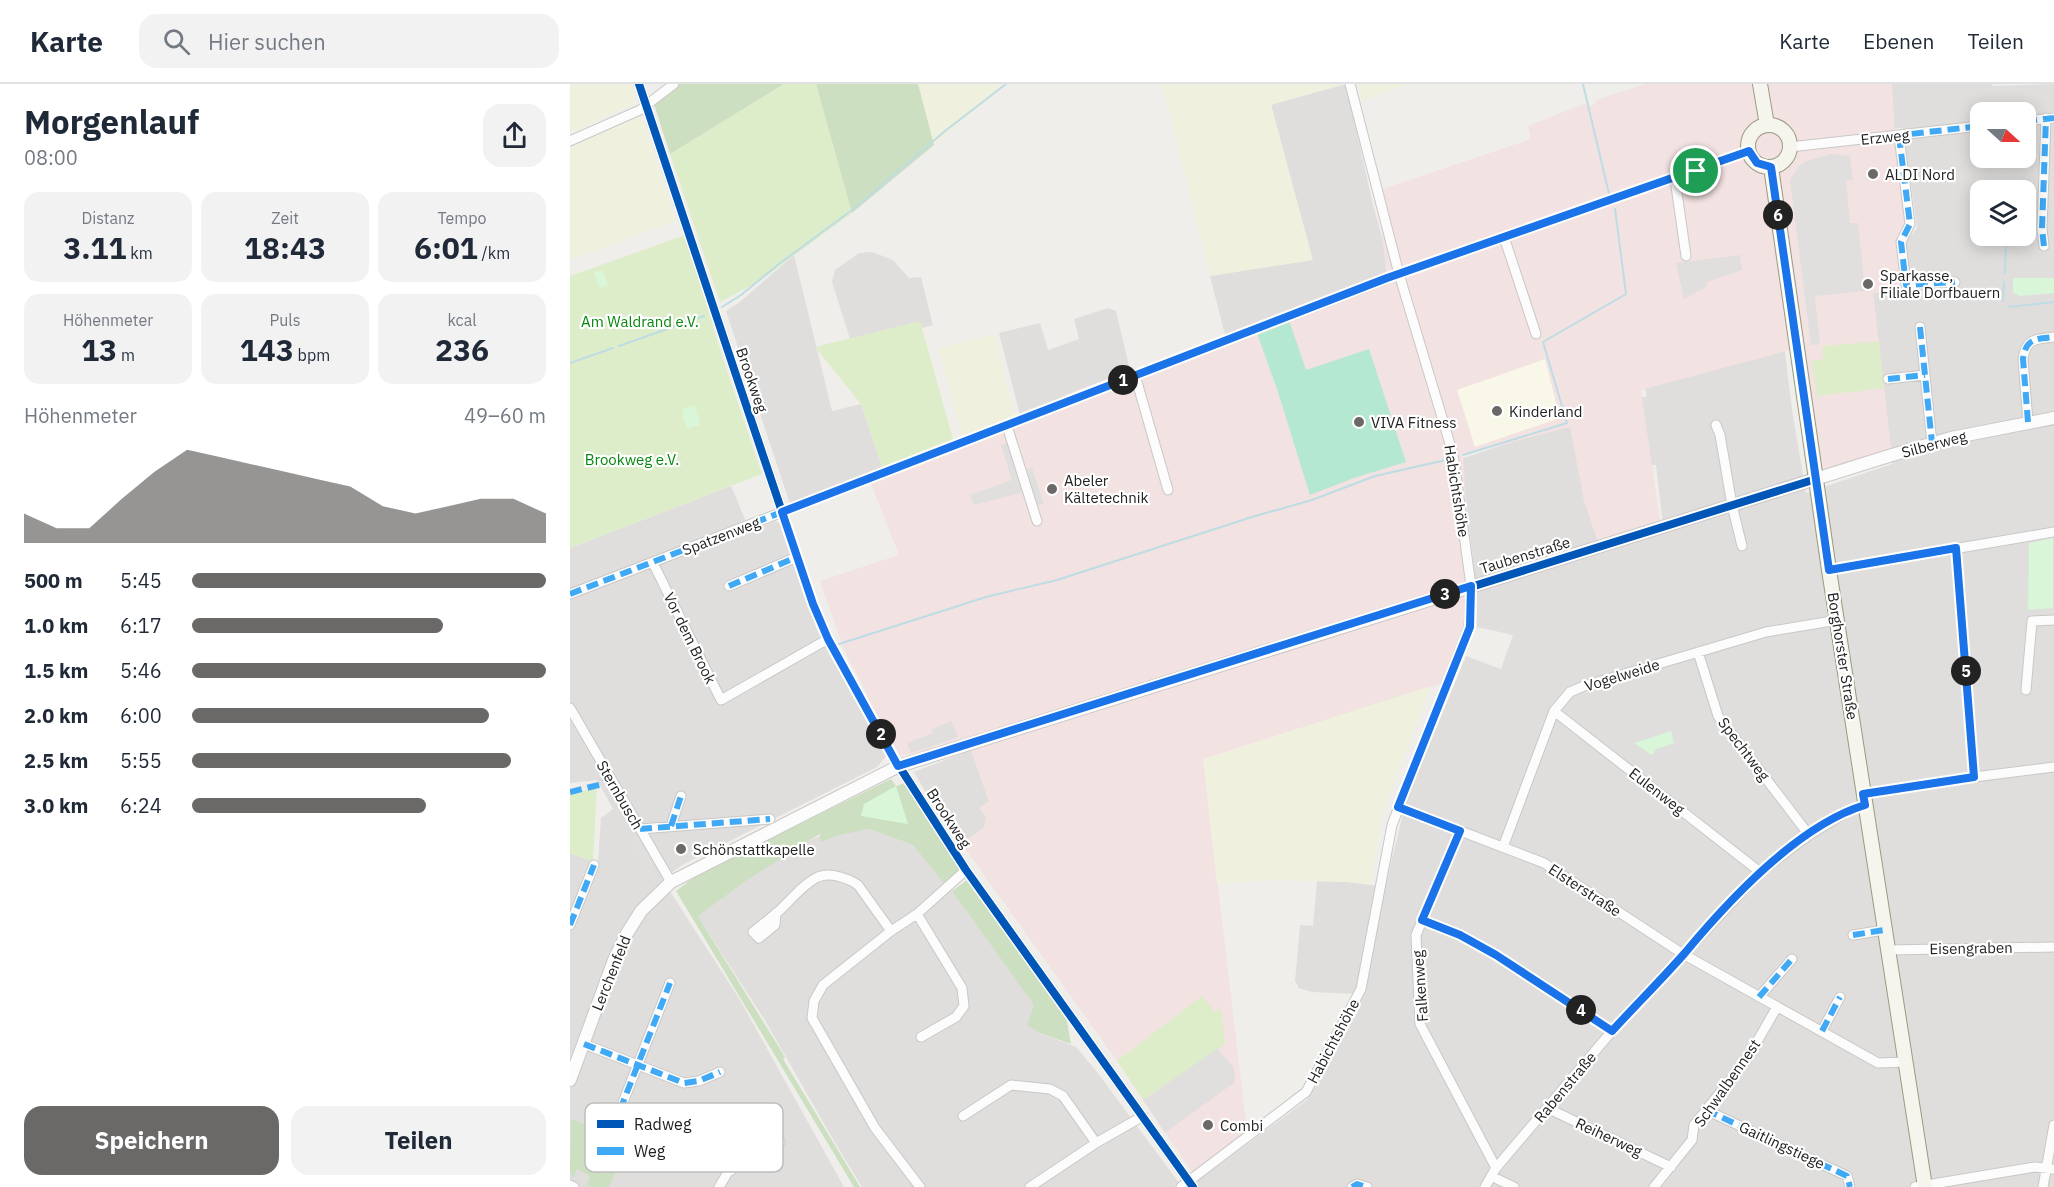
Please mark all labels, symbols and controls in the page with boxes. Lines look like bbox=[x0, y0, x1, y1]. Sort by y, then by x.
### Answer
search box bbox=[139, 14, 559, 68]
text: Karte bbox=[30, 23, 103, 60]
icon: search bbox=[160, 25, 193, 58]
text: Hier suchen bbox=[208, 27, 326, 56]
text: Karte bbox=[1779, 27, 1830, 55]
text: Ebenen bbox=[1863, 27, 1934, 55]
text: Teilen bbox=[1967, 27, 2024, 55]
text: Morgenlauf bbox=[24, 100, 199, 143]
north arrow bbox=[1970, 102, 2036, 168]
map controls bbox=[1970, 102, 2036, 246]
button: share bbox=[483, 104, 546, 167]
street label: Erzweg bbox=[1860, 125, 1910, 149]
text: 08:00 bbox=[24, 144, 78, 171]
pin bbox=[1670, 145, 1721, 196]
icon: arrive bbox=[1679, 154, 1712, 187]
place label: ALDI Nord bbox=[1885, 165, 1955, 184]
marker: ALDI Nord bbox=[1866, 167, 1880, 181]
button: layers bbox=[1970, 180, 2036, 246]
pin: 6 bbox=[1763, 200, 1793, 230]
text: 6 bbox=[1773, 205, 1783, 225]
text: Distanz bbox=[81, 208, 135, 228]
text: Zeit bbox=[271, 208, 299, 228]
text: Tempo bbox=[437, 208, 487, 228]
text: 3.11 bbox=[63, 228, 127, 267]
text: 18:43 bbox=[244, 228, 326, 267]
text: 6:01 bbox=[414, 228, 478, 267]
text: km bbox=[127, 243, 153, 263]
text: /km bbox=[478, 243, 510, 263]
place label: Sparkasse, Filiale Dorfbauern bbox=[1880, 266, 2000, 302]
marker: Sparkasse, Filiale Dorfbauern bbox=[1861, 277, 1875, 291]
text: Höhenmeter bbox=[63, 310, 153, 330]
text: Puls bbox=[270, 310, 300, 330]
text: kcal bbox=[447, 310, 477, 330]
park label: Am Waldrand e.V. bbox=[581, 312, 699, 331]
text: 13 bbox=[81, 330, 117, 369]
text: 143 bbox=[240, 330, 294, 369]
text: 236 bbox=[435, 330, 489, 369]
text: m bbox=[117, 345, 135, 365]
text: bpm bbox=[294, 345, 330, 365]
street label: Brookweg bbox=[732, 345, 772, 415]
pin: 1 bbox=[1108, 365, 1138, 395]
text: 1 bbox=[1118, 370, 1128, 390]
text: Höhenmeter bbox=[24, 402, 137, 429]
text: 49–60 m bbox=[464, 402, 546, 429]
place label: Kinderland bbox=[1509, 402, 1583, 421]
marker: Kinderland bbox=[1490, 404, 1504, 418]
place label: VIVA Fitness bbox=[1371, 413, 1457, 432]
marker: VIVA Fitness bbox=[1352, 415, 1366, 429]
street label: Silberweg bbox=[1899, 426, 1969, 462]
street label: Habichtshöhe bbox=[1440, 443, 1474, 539]
park label: Brookweg e.V. bbox=[585, 450, 679, 469]
place label: Abeler Kältetechnik bbox=[1064, 471, 1149, 507]
marker: Abeler Kältetechnik bbox=[1045, 482, 1059, 496]
street label: Spatzenweg bbox=[679, 512, 763, 560]
street label: Taubenstraße bbox=[1478, 532, 1572, 578]
text: 500 m bbox=[24, 567, 83, 594]
text: 5:45 bbox=[120, 567, 162, 594]
pin: 3 bbox=[1430, 579, 1460, 609]
text: 3 bbox=[1440, 584, 1450, 604]
street label: Vor dem Brook bbox=[660, 589, 720, 687]
street label: Borghorster Straße bbox=[1824, 591, 1862, 721]
text: 1.0 km bbox=[24, 612, 88, 639]
text: 6:17 bbox=[120, 612, 162, 639]
street label: Vogelweide bbox=[1582, 655, 1662, 695]
pin: 5 bbox=[1951, 656, 1981, 686]
text: 1.5 km bbox=[24, 657, 88, 684]
text: 5:46 bbox=[120, 657, 162, 684]
text: 5 bbox=[1961, 661, 1971, 681]
text: 2.0 km bbox=[24, 702, 88, 729]
text: 6:00 bbox=[120, 702, 162, 729]
street label: Spechtweg bbox=[1714, 713, 1774, 785]
pin: 2 bbox=[866, 719, 896, 749]
text: 2 bbox=[876, 724, 886, 744]
text: 2.5 km bbox=[24, 747, 88, 774]
text: 5:55 bbox=[120, 747, 162, 774]
street label: Sternbusch bbox=[593, 757, 647, 833]
street label: Eulenweg bbox=[1625, 763, 1689, 819]
street label: Brookweg bbox=[923, 785, 975, 852]
text: 3.0 km bbox=[24, 792, 88, 819]
text: 6:24 bbox=[120, 792, 162, 819]
place label: Schönstattkapelle bbox=[693, 840, 815, 859]
marker: Schönstattkapelle bbox=[674, 842, 688, 856]
street label: Elsterstraße bbox=[1545, 860, 1625, 920]
street label: Lerchenfeld bbox=[587, 933, 635, 1013]
street label: Eisengraben bbox=[1929, 938, 2013, 958]
street label: Falkenweg bbox=[1408, 949, 1432, 1022]
street label: Habichtshöhe bbox=[1303, 995, 1363, 1087]
pin: 4 bbox=[1566, 995, 1596, 1025]
text: 4 bbox=[1576, 1000, 1586, 1020]
street label: Schwalbennest bbox=[1690, 1035, 1764, 1131]
street label: Rabenstraße bbox=[1530, 1048, 1600, 1126]
legend bbox=[585, 1103, 783, 1172]
button: Speichern bbox=[24, 1106, 279, 1175]
button: Teilen bbox=[291, 1106, 546, 1175]
street label: Reiherweg bbox=[1573, 1113, 1645, 1161]
text: Radweg bbox=[634, 1114, 692, 1134]
place label: Combi bbox=[1220, 1116, 1263, 1135]
street label: Gaitlingstiege bbox=[1736, 1117, 1828, 1173]
marker: Combi bbox=[1201, 1118, 1215, 1132]
text: Weg bbox=[634, 1141, 666, 1161]

